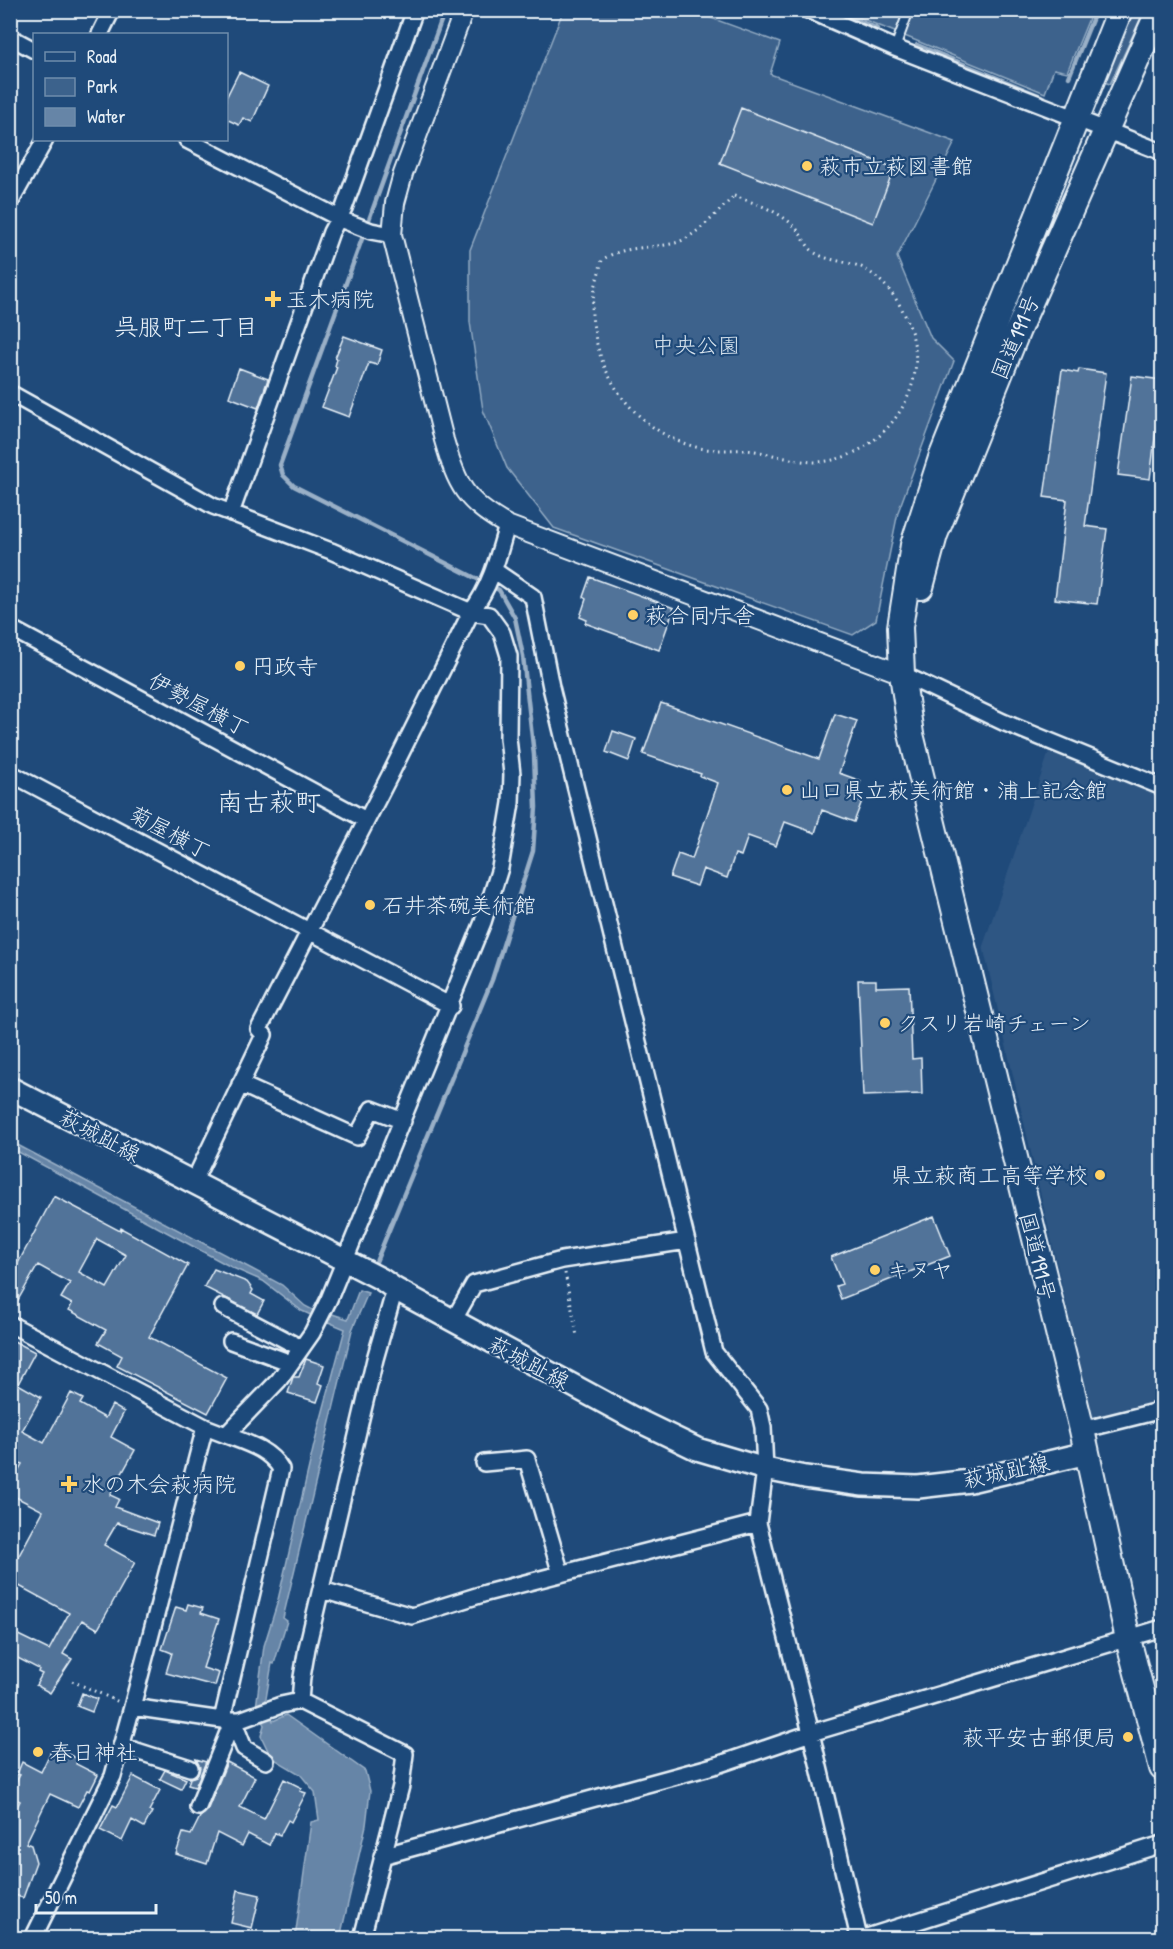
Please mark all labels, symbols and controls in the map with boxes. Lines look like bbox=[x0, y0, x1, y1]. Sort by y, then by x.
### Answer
legend bbox=[33, 33, 228, 141]
text: Road bbox=[87, 44, 117, 69]
text: Park bbox=[87, 74, 118, 99]
text: Water bbox=[87, 104, 125, 129]
place label: 萩市立萩図書館 bbox=[819, 151, 973, 181]
marker: 萩市立萩図書館 bbox=[800, 159, 814, 173]
place label: 玉木病院 bbox=[286, 284, 374, 314]
marker: 玉木病院 bbox=[264, 290, 282, 308]
street label: 国道191号 bbox=[984, 290, 1046, 384]
district label: 呉服町二丁目 bbox=[114, 310, 258, 342]
park label: 中央公園 bbox=[652, 330, 740, 360]
place label: 萩合同庁舎 bbox=[645, 600, 755, 630]
marker: 萩合同庁舎 bbox=[626, 608, 640, 622]
place label: 円政寺 bbox=[252, 651, 318, 681]
marker: 円政寺 bbox=[233, 659, 247, 673]
street label: 伊勢屋横丁 bbox=[143, 665, 255, 743]
place label: 山口県立萩美術館・浦上記念館 bbox=[799, 775, 1107, 805]
marker: 山口県立萩美術館・浦上記念館 bbox=[780, 783, 794, 797]
district label: 南古萩町 bbox=[217, 784, 321, 819]
street label: 菊屋横丁 bbox=[124, 798, 216, 866]
place label: 石井茶碗美術館 bbox=[382, 890, 536, 920]
marker: 石井茶碗美術館 bbox=[363, 898, 377, 912]
place label: クスリ岩崎チェーン bbox=[897, 1008, 1091, 1038]
marker: クスリ岩崎チェーン bbox=[878, 1016, 892, 1030]
street label: 萩城趾線 bbox=[54, 1101, 146, 1169]
place label: 県立萩商工高等学校 bbox=[890, 1160, 1088, 1190]
marker: 県立萩商工高等学校 bbox=[1093, 1168, 1107, 1182]
street label: 国道191号 bbox=[1013, 1209, 1063, 1303]
place label: キヌヤ bbox=[887, 1255, 953, 1285]
marker: キヌヤ bbox=[868, 1263, 882, 1277]
street label: 萩城趾線 bbox=[483, 1328, 575, 1396]
street label: 萩城趾線 bbox=[960, 1447, 1052, 1495]
place label: 水の木会萩病院 bbox=[82, 1469, 236, 1499]
marker: 水の木会萩病院 bbox=[60, 1475, 78, 1493]
place label: 萩平安古郵便局 bbox=[962, 1722, 1116, 1752]
marker: 萩平安古郵便局 bbox=[1121, 1730, 1135, 1744]
place label: 春日神社 bbox=[50, 1737, 138, 1767]
marker: 春日神社 bbox=[31, 1745, 45, 1759]
scale bar bbox=[36, 1877, 156, 1915]
text: 50 m bbox=[45, 1885, 77, 1910]

